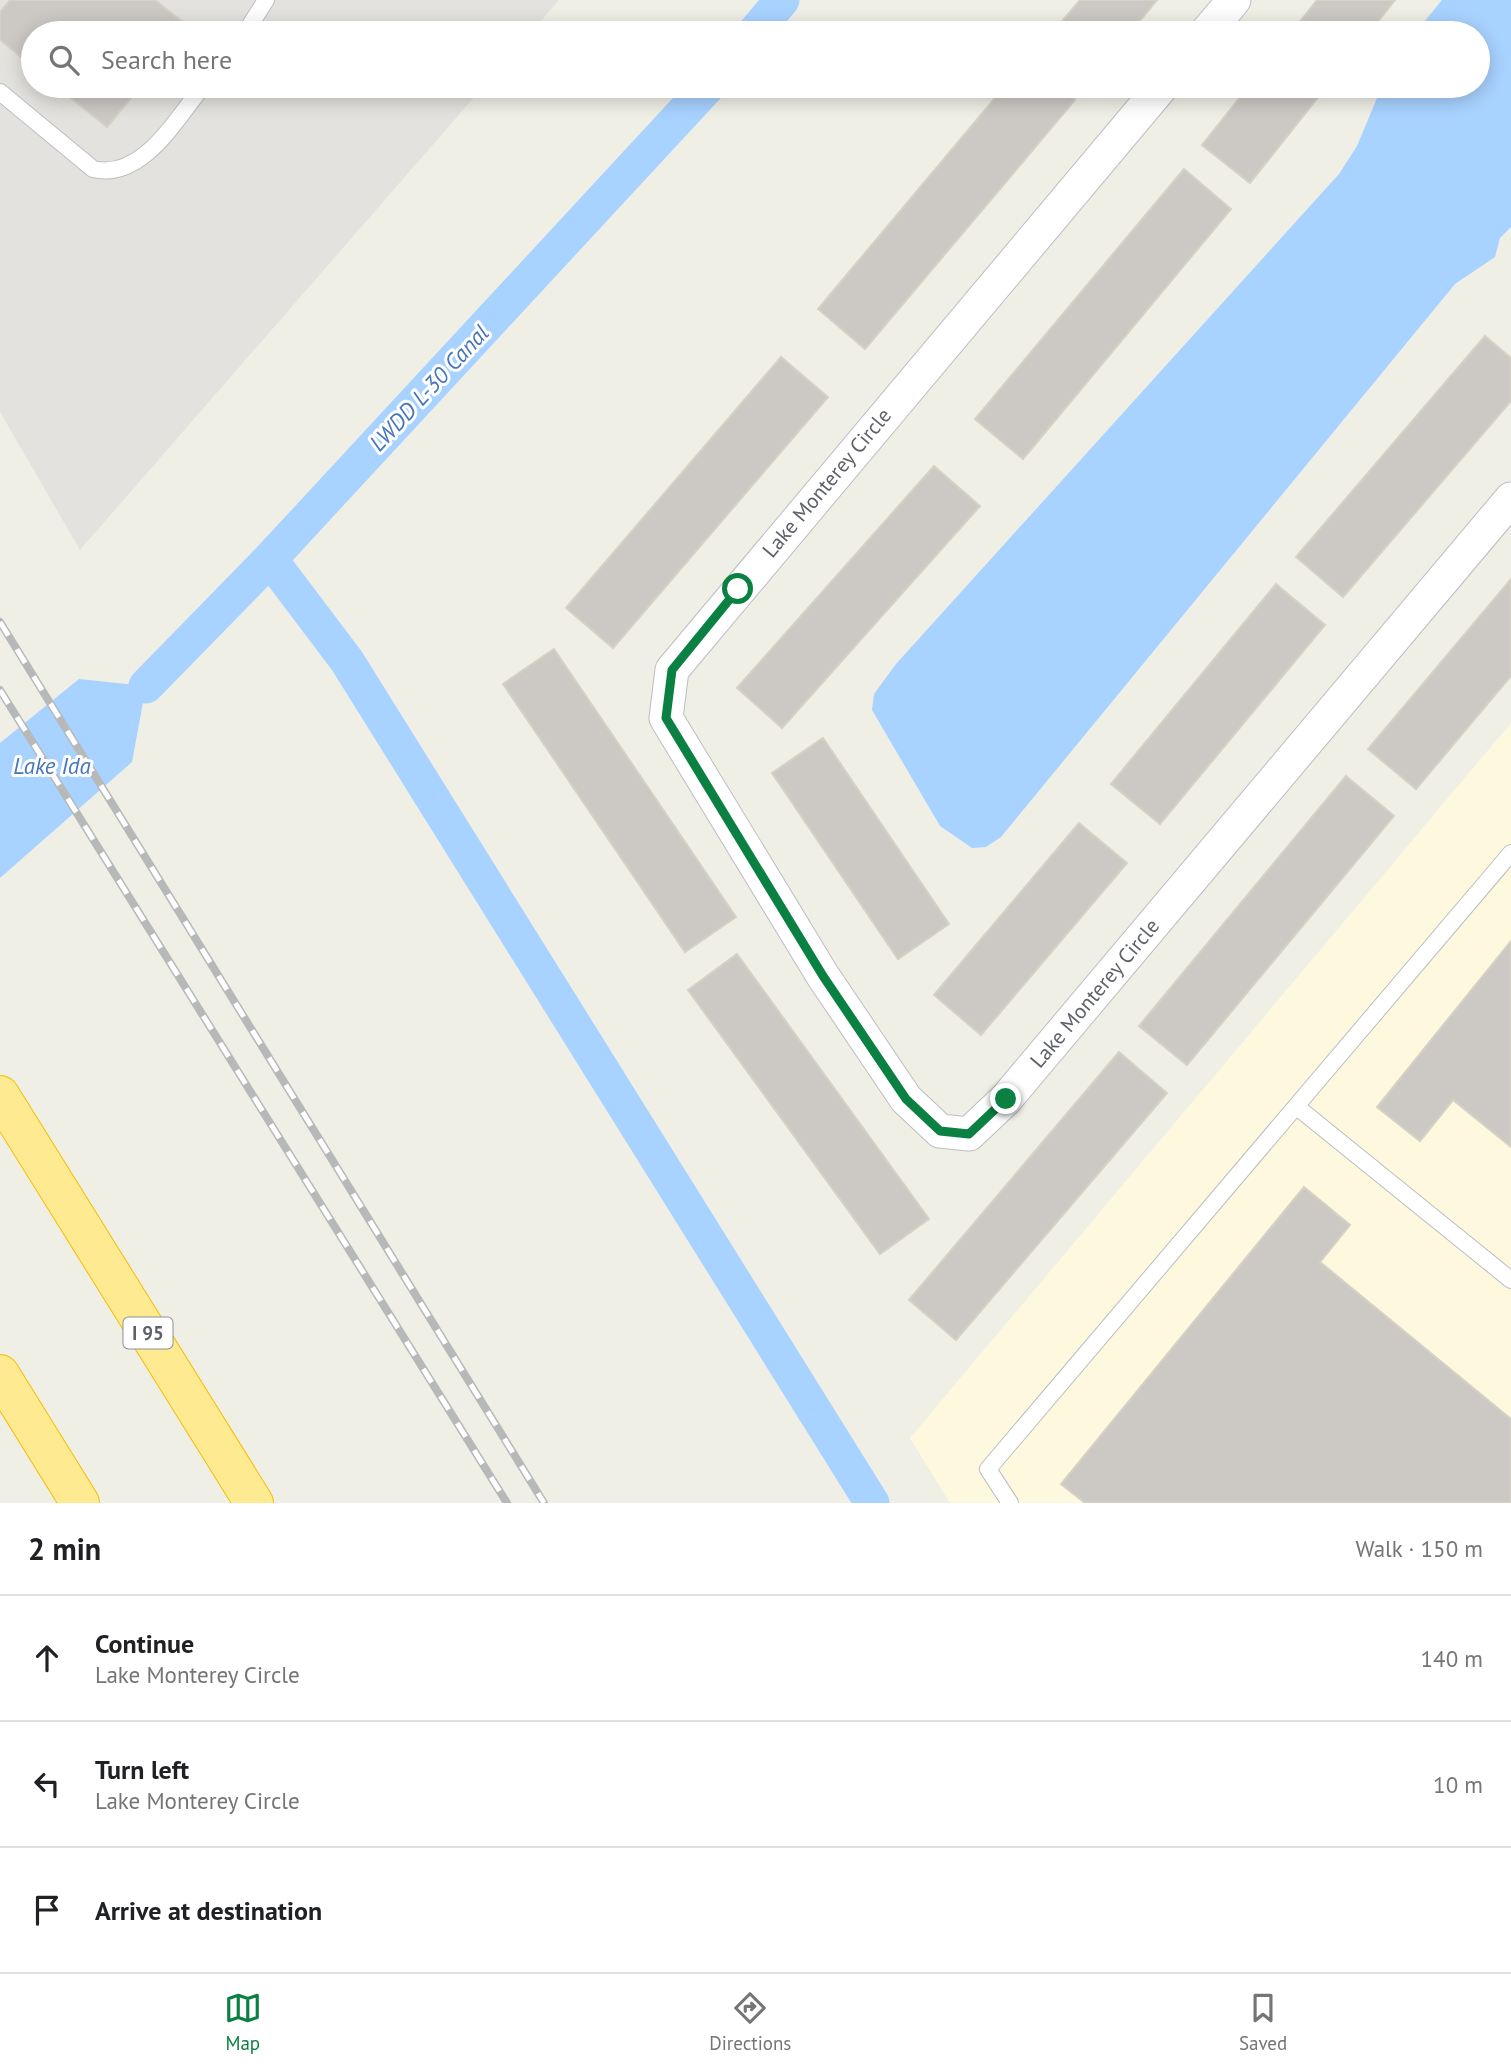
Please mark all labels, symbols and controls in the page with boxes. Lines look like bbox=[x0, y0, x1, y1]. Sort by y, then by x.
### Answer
search box bbox=[21, 21, 1490, 98]
icon: search bbox=[45, 41, 83, 79]
text: Search here bbox=[101, 43, 232, 76]
water label: LWDD L-30 Canal bbox=[363, 318, 495, 457]
street label: Lake Monterey Circle bbox=[756, 402, 897, 563]
route start bbox=[722, 573, 753, 604]
water label: Lake Ida bbox=[13, 751, 91, 780]
street label: Lake Monterey Circle bbox=[1024, 913, 1165, 1073]
route end bbox=[990, 1083, 1021, 1114]
road number: I 95 bbox=[124, 1317, 172, 1348]
text: 2 min bbox=[28, 1529, 101, 1568]
text: Walk · 150 m bbox=[1356, 1534, 1483, 1563]
text: Continue bbox=[95, 1627, 194, 1660]
icon: ahead bbox=[28, 1639, 66, 1677]
text: 140 m bbox=[1421, 1644, 1483, 1673]
text: Lake Monterey Circle bbox=[95, 1660, 300, 1689]
text: Turn left bbox=[95, 1753, 189, 1786]
icon: left bbox=[28, 1765, 66, 1803]
text: 10 m bbox=[1433, 1770, 1483, 1799]
text: Lake Monterey Circle bbox=[95, 1786, 300, 1815]
icon: arrive bbox=[28, 1891, 66, 1929]
text: Arrive at destination bbox=[95, 1894, 322, 1927]
tab: Map bbox=[224, 1989, 262, 2055]
tab: Directions bbox=[709, 1989, 791, 2055]
tab: Saved bbox=[1239, 1989, 1287, 2055]

